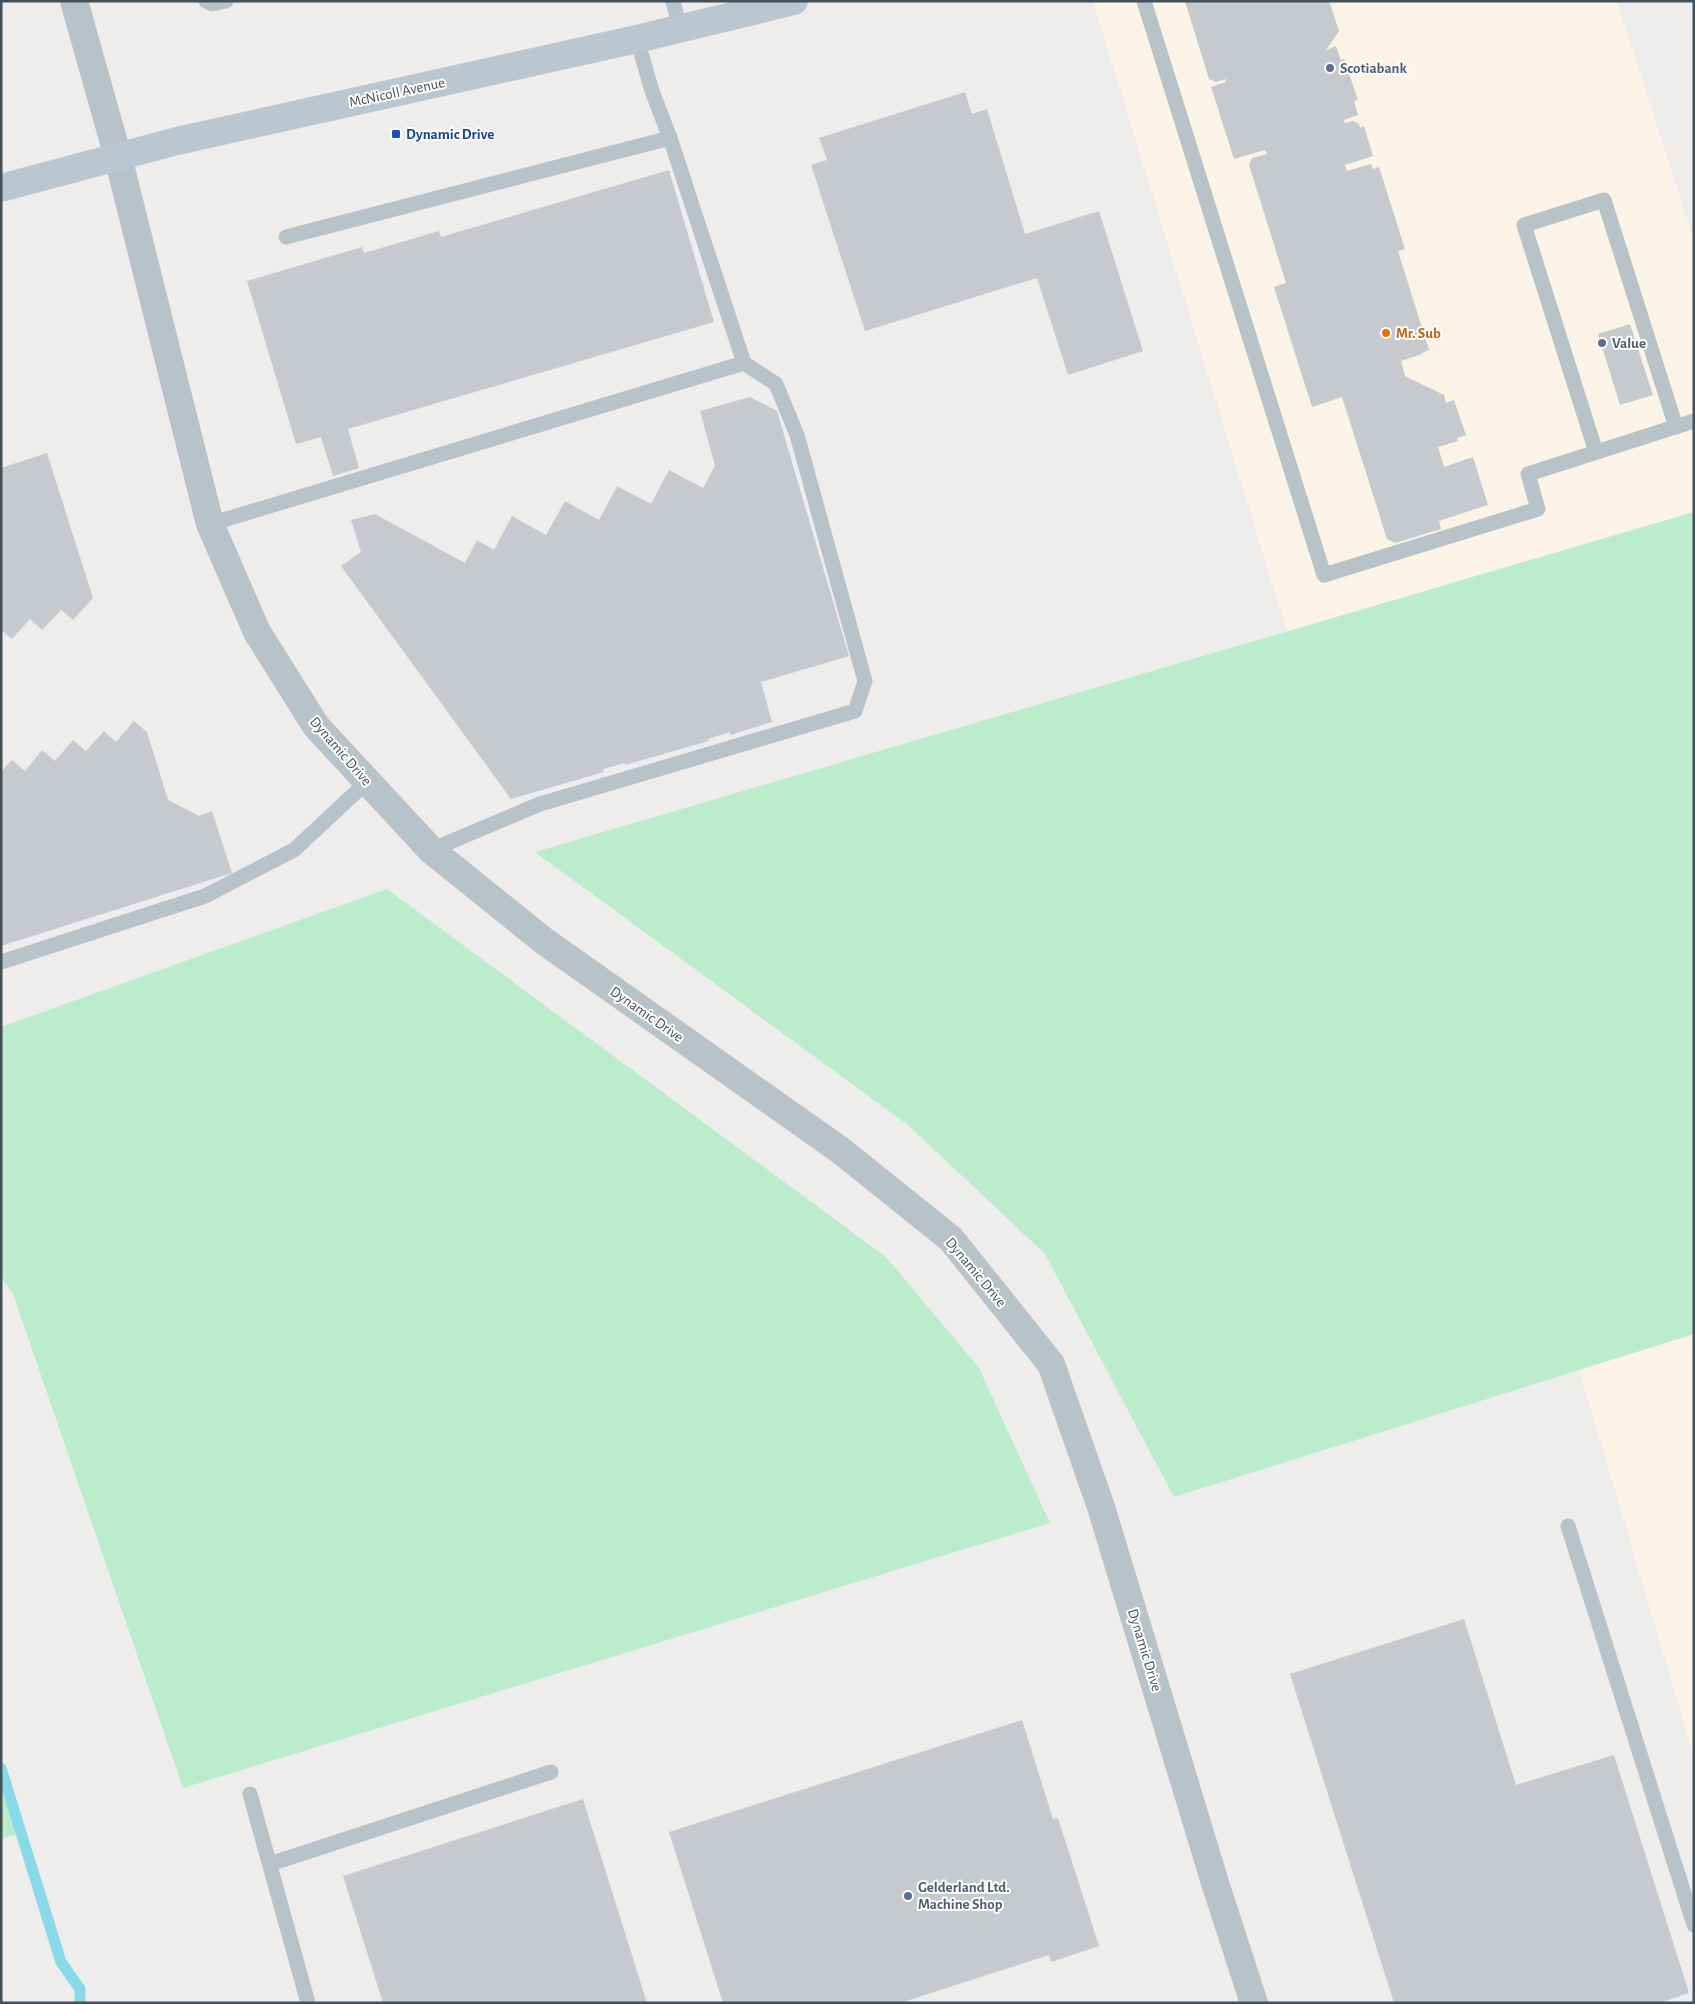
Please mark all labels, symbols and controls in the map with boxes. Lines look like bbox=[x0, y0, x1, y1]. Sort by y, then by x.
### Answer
place label: Scotiabank bbox=[1340, 61, 1408, 76]
marker: Scotiabank bbox=[1324, 62, 1336, 74]
street label: McNicoll Avenue bbox=[348, 75, 446, 110]
place label: Dynamic Drive bbox=[406, 127, 494, 142]
marker: Dynamic Drive bbox=[390, 128, 402, 140]
place label: Mr. Sub bbox=[1396, 326, 1441, 341]
marker: Mr. Sub bbox=[1380, 327, 1392, 339]
place label: Value bbox=[1612, 336, 1646, 351]
marker: Value bbox=[1596, 337, 1608, 349]
street label: Dynamic Drive bbox=[307, 714, 374, 789]
street label: Dynamic Drive bbox=[607, 984, 686, 1045]
street label: Dynamic Drive bbox=[942, 1235, 1009, 1310]
street label: Dynamic Drive bbox=[1125, 1607, 1164, 1693]
place label: Gelderland Ltd. Machine Shop bbox=[918, 1880, 1010, 1912]
marker: Gelderland Ltd. Machine Shop bbox=[902, 1890, 914, 1902]

